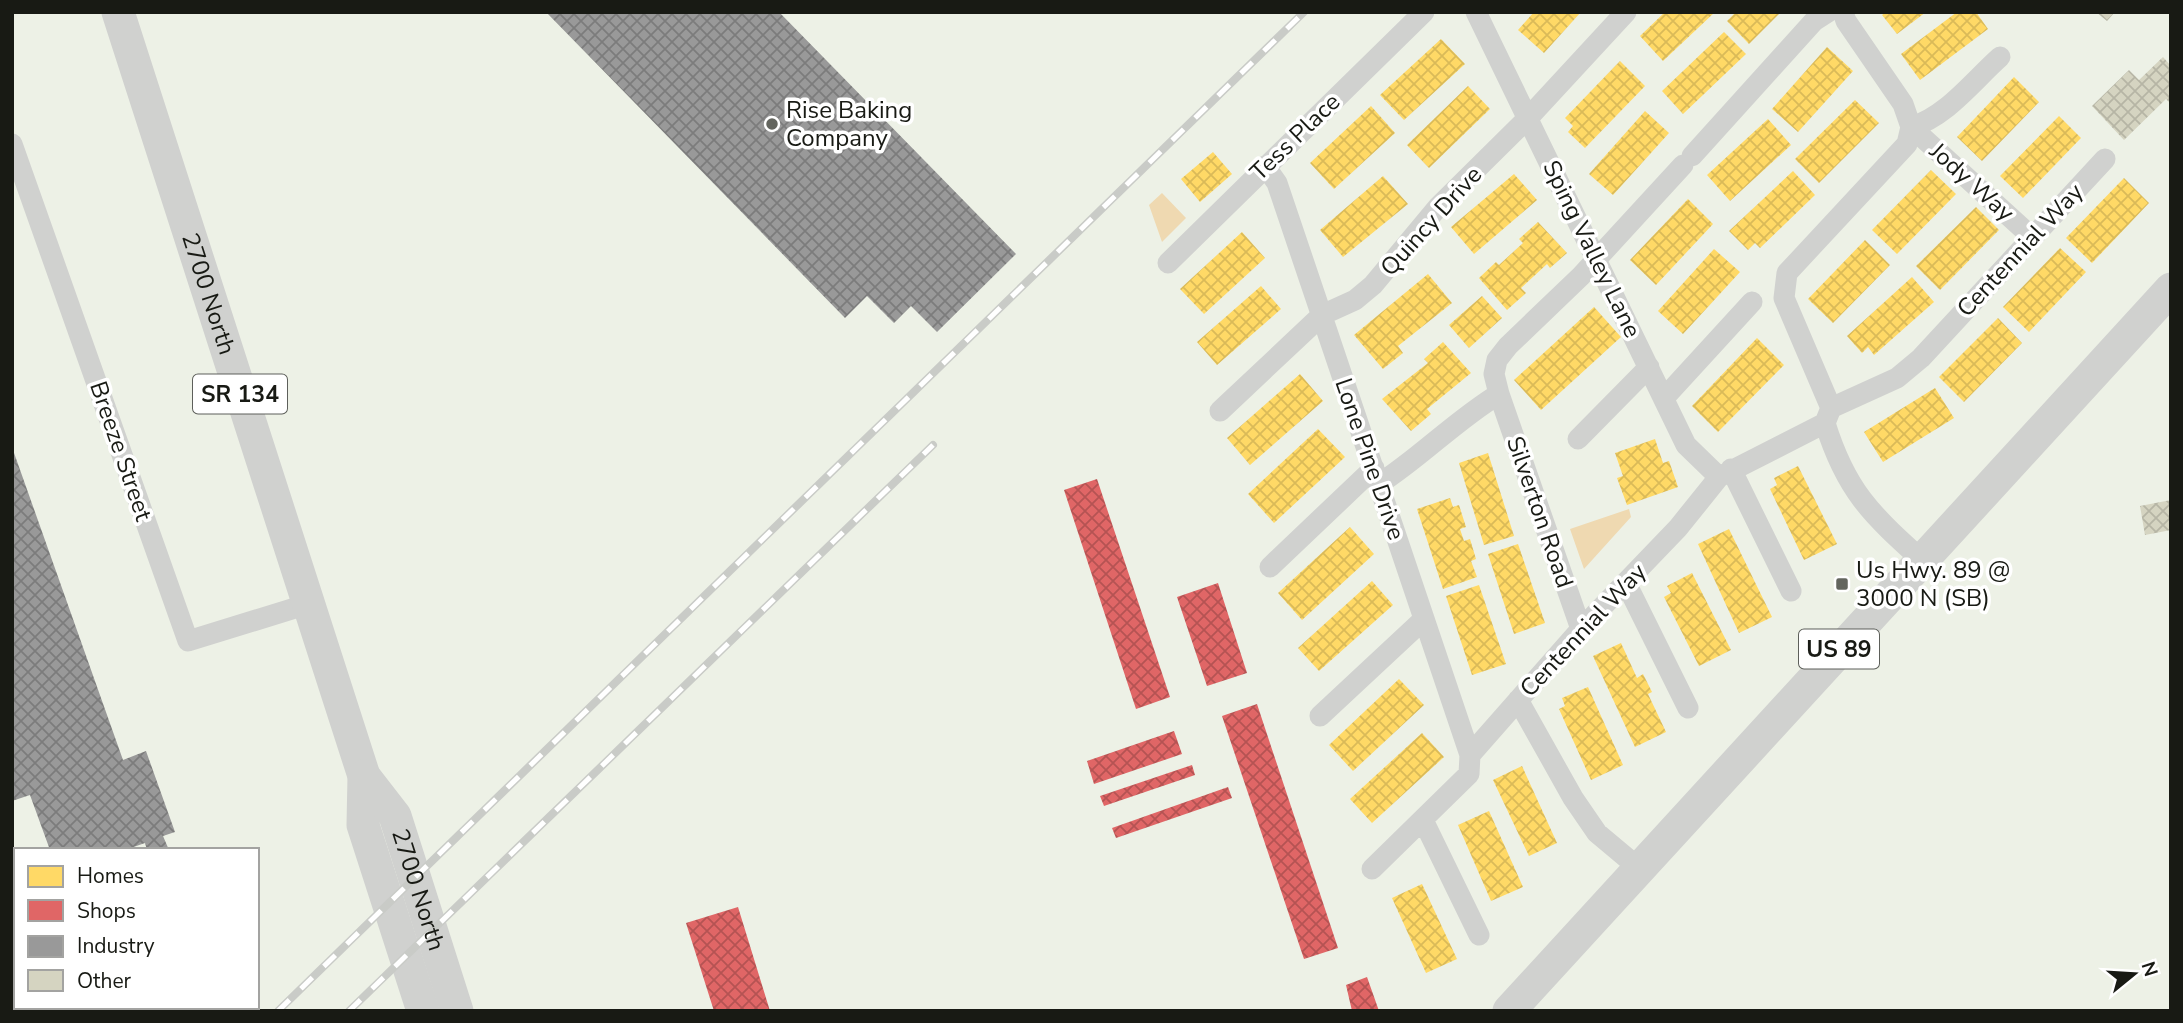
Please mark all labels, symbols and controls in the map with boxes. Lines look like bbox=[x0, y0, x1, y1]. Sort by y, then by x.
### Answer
street label: Tess Place bbox=[1243, 86, 1347, 188]
place label: Rise Baking Company bbox=[786, 94, 912, 154]
marker: Rise Baking Company bbox=[764, 116, 780, 132]
street label: Jody Way bbox=[1922, 135, 2022, 229]
street label: Sping Valley Lane bbox=[1535, 155, 1649, 343]
street label: Quincy Drive bbox=[1373, 159, 1489, 283]
street label: Centennial Way bbox=[1950, 176, 2091, 324]
street label: 2700 North bbox=[174, 229, 243, 359]
road number: SR 134 bbox=[193, 374, 287, 414]
street label: Lone Pine Drive bbox=[1327, 374, 1413, 544]
street label: Breeze Street bbox=[82, 377, 160, 526]
street label: Silverton Road bbox=[1499, 432, 1581, 592]
place label: Us Hwy. 89 @ 3000 N (SB) bbox=[1856, 554, 2011, 614]
street label: Centennial Way bbox=[1513, 556, 1654, 704]
marker: Us Hwy. 89 @ 3000 N (SB) bbox=[1834, 576, 1850, 592]
road number: US 89 bbox=[1799, 629, 1879, 668]
street label: 2700 North bbox=[384, 825, 453, 955]
legend bbox=[14, 848, 259, 1009]
text: Homes bbox=[77, 862, 144, 890]
text: Shops bbox=[77, 897, 136, 925]
text: Industry bbox=[77, 932, 155, 960]
north arrow bbox=[2099, 939, 2169, 1009]
text: N bbox=[2135, 958, 2164, 980]
text: Other bbox=[77, 967, 132, 995]

